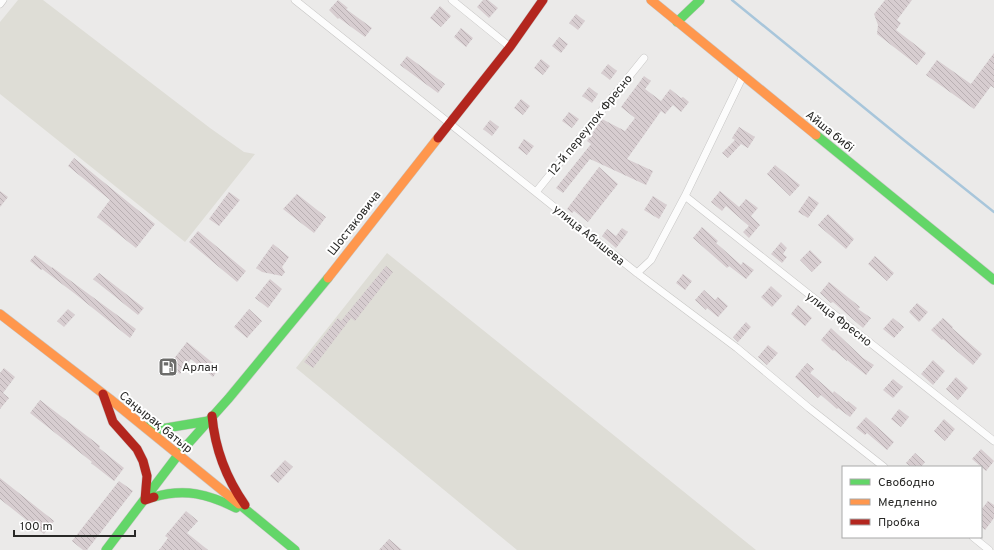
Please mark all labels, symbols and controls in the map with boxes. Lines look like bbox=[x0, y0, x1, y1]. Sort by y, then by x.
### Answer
street label: 12-й переулок Фресно bbox=[545, 71, 637, 180]
street label: Айша бибі bbox=[802, 107, 857, 156]
street label: Шостаковича bbox=[324, 188, 385, 259]
street label: улица Абишева bbox=[549, 202, 628, 270]
street label: улица Фресно bbox=[802, 289, 875, 351]
fuel station icon: Арлан bbox=[157, 356, 179, 378]
place label: Арлан bbox=[182, 360, 218, 376]
street label: Саңырақ батыр bbox=[115, 388, 196, 457]
legend bbox=[842, 466, 982, 538]
text: Свободно bbox=[878, 475, 935, 491]
text: Медленно bbox=[878, 495, 938, 511]
scale bar bbox=[14, 512, 135, 538]
text: Пробка bbox=[878, 515, 920, 531]
text: 100 m bbox=[20, 519, 53, 535]

